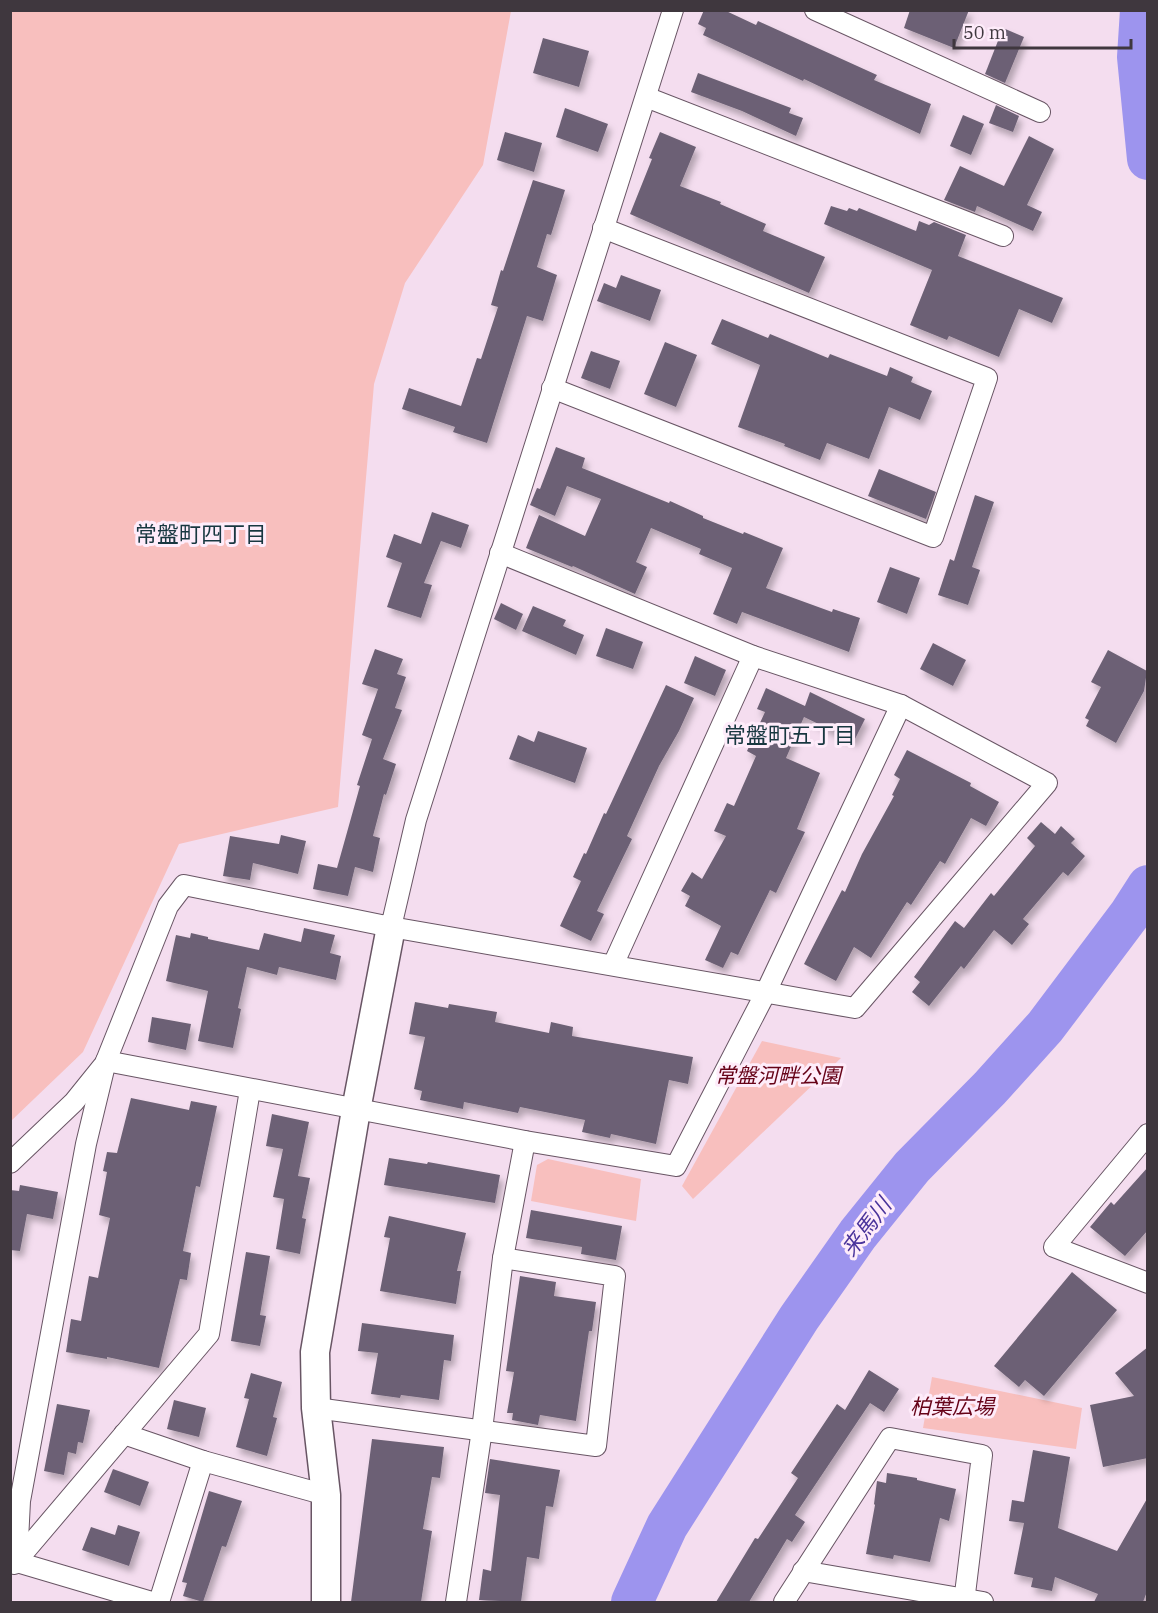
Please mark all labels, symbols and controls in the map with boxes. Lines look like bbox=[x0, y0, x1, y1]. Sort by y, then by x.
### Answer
scale bar bbox=[954, 12, 1131, 50]
text: 50 m bbox=[963, 21, 1006, 44]
district label: 常盤町四丁目 bbox=[135, 519, 267, 548]
district label: 常盤町五丁目 bbox=[724, 720, 856, 749]
park label: 常盤河畔公園 bbox=[715, 1061, 844, 1089]
water label: 来馬川 bbox=[834, 1190, 898, 1262]
park label: 柏葉広場 bbox=[910, 1392, 996, 1420]

